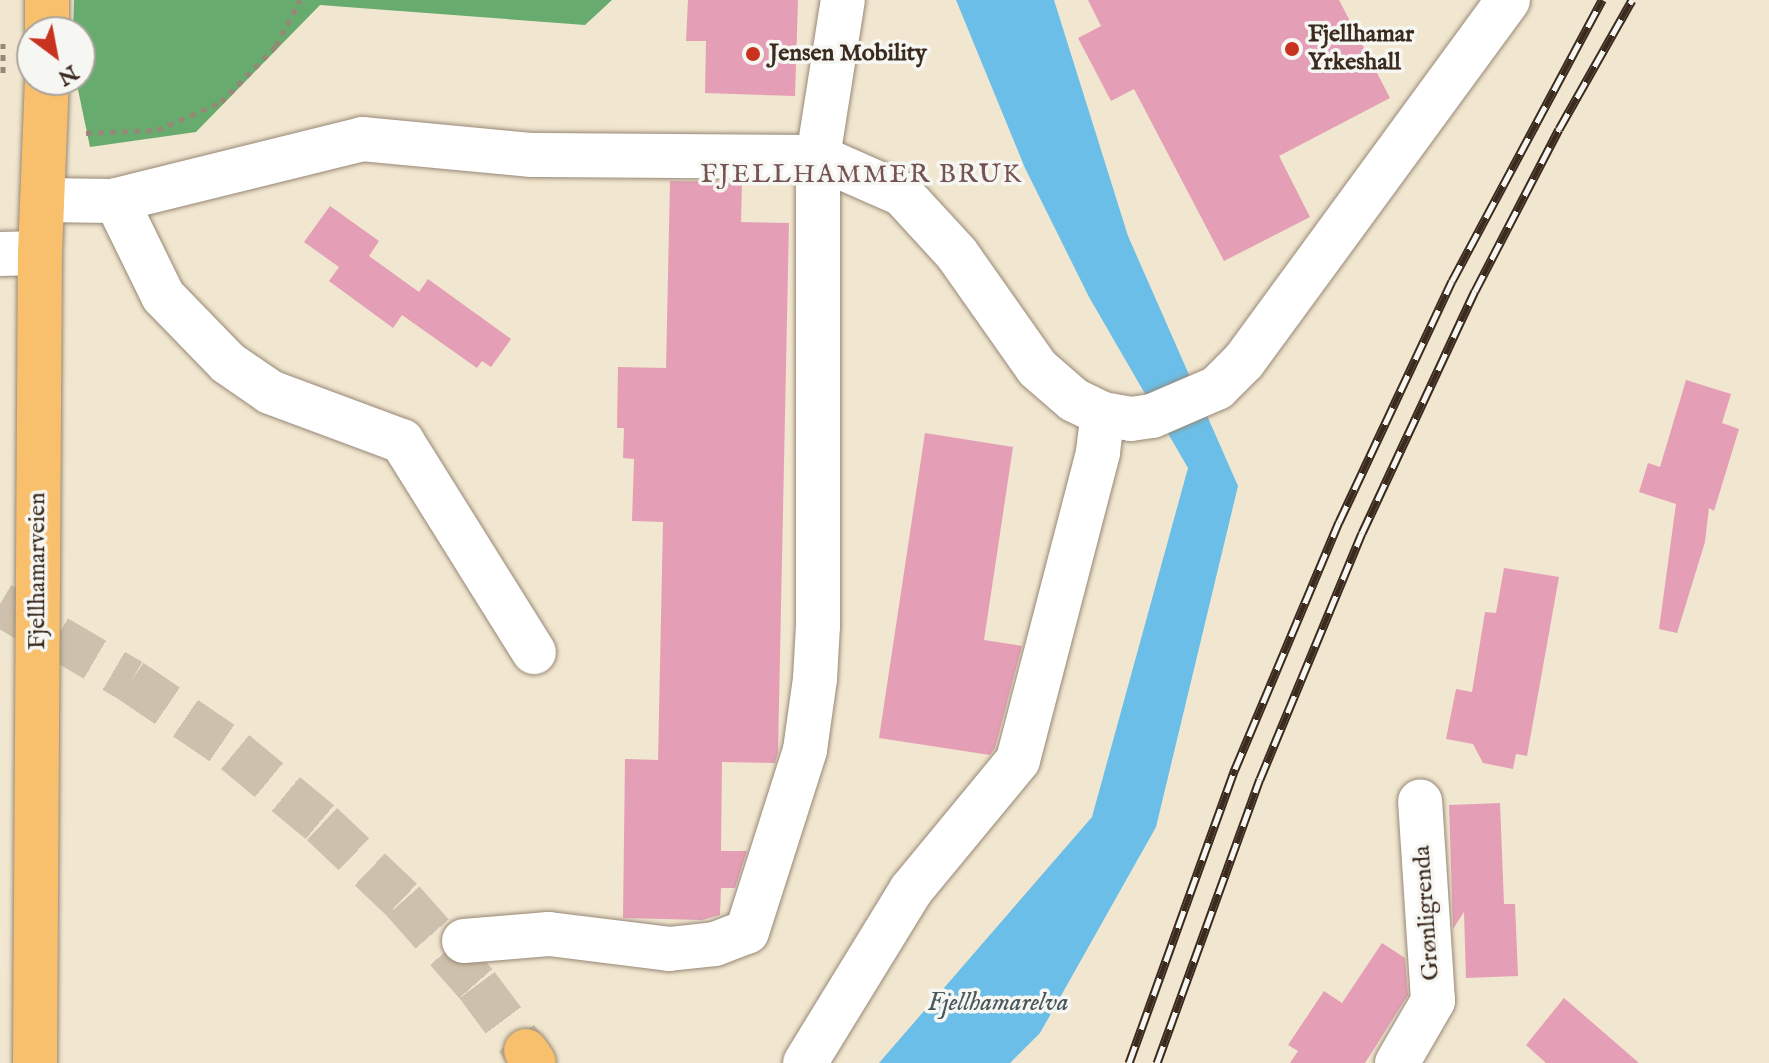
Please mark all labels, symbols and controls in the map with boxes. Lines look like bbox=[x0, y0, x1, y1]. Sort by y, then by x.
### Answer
north arrow bbox=[16, 16, 96, 96]
place label: Fjellhamar Yrkeshall bbox=[1308, 21, 1414, 77]
place label: Jensen Mobility bbox=[769, 40, 927, 68]
marker: Fjellhamar Yrkeshall bbox=[1283, 40, 1301, 58]
marker: Jensen Mobility bbox=[744, 45, 762, 63]
text: N bbox=[52, 58, 83, 92]
district label: FJELLHAMMER BRUK bbox=[701, 159, 1023, 191]
street label: Fjellhamarveien bbox=[24, 492, 52, 650]
street label: Grønligrenda bbox=[1408, 844, 1446, 982]
water label: Fjellhamarelva bbox=[927, 987, 1069, 1019]

